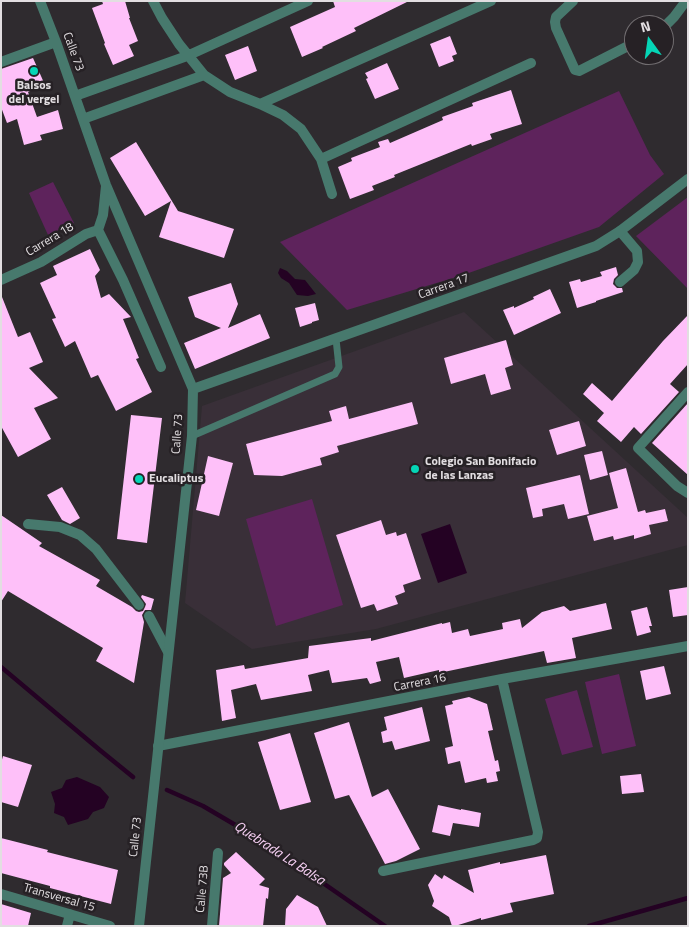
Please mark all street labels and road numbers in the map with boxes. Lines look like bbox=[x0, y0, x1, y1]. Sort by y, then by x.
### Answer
street label: Calle 73 bbox=[59, 31, 87, 73]
street label: Carrera 18 bbox=[24, 220, 76, 260]
street label: Carrera 17 bbox=[417, 271, 471, 303]
street label: Calle 73 bbox=[169, 413, 187, 455]
street label: Carrera 16 bbox=[393, 671, 447, 695]
street label: Calle 73 bbox=[127, 816, 145, 858]
street label: Calle 73B bbox=[194, 865, 212, 913]
street label: Transversal 15 bbox=[22, 881, 96, 915]

